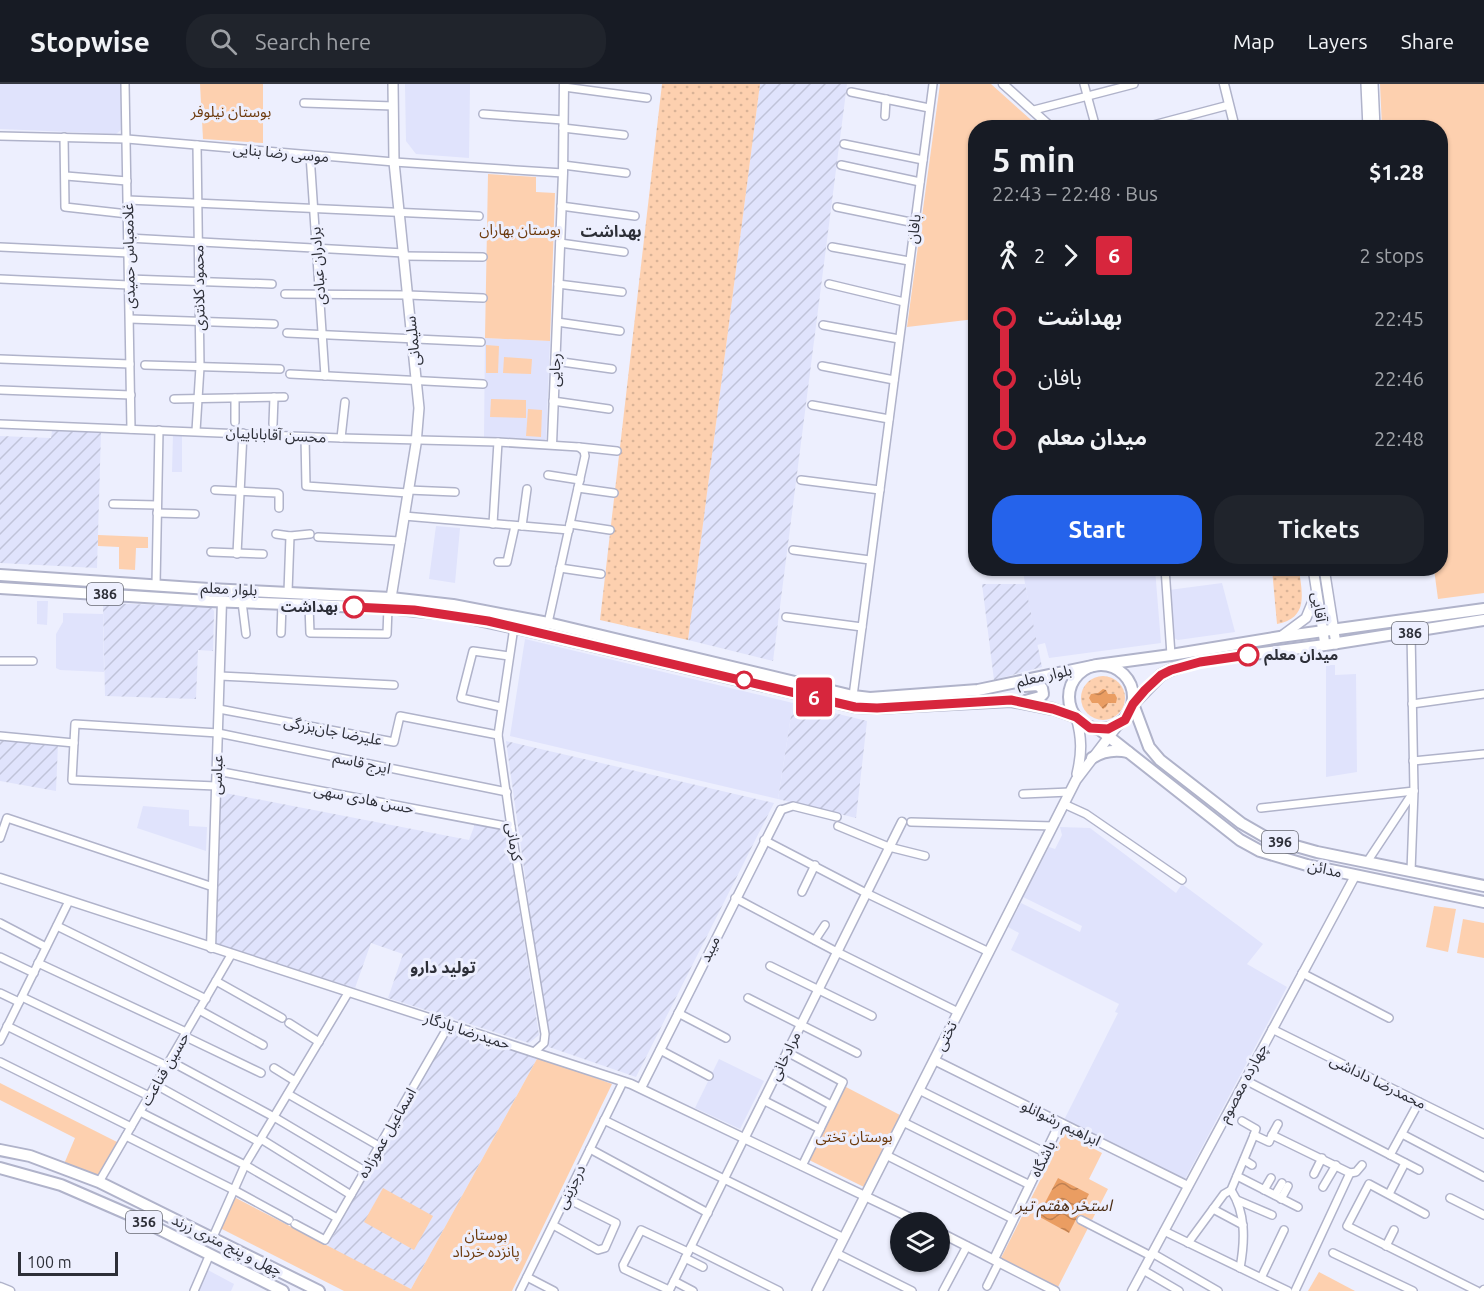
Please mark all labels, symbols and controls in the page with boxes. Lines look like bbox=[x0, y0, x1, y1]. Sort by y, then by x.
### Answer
search box bbox=[186, 14, 606, 68]
icon: search bbox=[207, 25, 240, 58]
text: Stopwise bbox=[30, 26, 150, 57]
text: Search here bbox=[255, 29, 371, 54]
text: Map bbox=[1233, 29, 1274, 53]
text: Layers bbox=[1307, 29, 1368, 53]
text: Share bbox=[1401, 29, 1454, 53]
park label: بوستان نیلوفر bbox=[190, 103, 271, 121]
street label: موسی رضا بنایی bbox=[232, 140, 330, 166]
text: 5 min bbox=[992, 141, 1075, 178]
text: $1.28 bbox=[1369, 159, 1424, 184]
text: 22:43 – 22:48 · Bus bbox=[992, 182, 1158, 205]
street label: غلامعباس حمیدی bbox=[119, 203, 139, 309]
street label: بافان bbox=[903, 213, 925, 245]
park label: بوستان بهاران bbox=[479, 221, 561, 239]
district label: بهداشت bbox=[580, 222, 642, 241]
street label: برادران عبادی bbox=[306, 226, 330, 306]
icon: walk bbox=[992, 239, 1025, 272]
icon: forward bbox=[1054, 239, 1087, 272]
text: 6 bbox=[1108, 243, 1120, 267]
text: 2 bbox=[1034, 244, 1045, 267]
text: 2 stops bbox=[1360, 244, 1424, 267]
street label: محمود کلانتری bbox=[189, 245, 209, 331]
text: بهداشت bbox=[1038, 304, 1122, 329]
text: 22:45 bbox=[1374, 307, 1424, 330]
street label: سلیمانی bbox=[401, 315, 425, 367]
street label: رجایی bbox=[545, 353, 565, 387]
text: بافان bbox=[1038, 364, 1082, 389]
text: 22:46 bbox=[1374, 367, 1424, 390]
street label: محسن آقاباباییان bbox=[225, 423, 327, 447]
text: میدان معلم bbox=[1038, 424, 1147, 449]
text: 22:48 bbox=[1374, 427, 1424, 450]
button: Start bbox=[992, 495, 1202, 564]
button: Tickets bbox=[1214, 495, 1424, 564]
street label: بلوار معلم bbox=[200, 579, 258, 601]
road number: 386 bbox=[87, 583, 123, 605]
street label: آقایی bbox=[1308, 591, 1330, 624]
marker: بهداشت bbox=[343, 596, 365, 618]
place label: بهداشت bbox=[281, 598, 338, 616]
road number: 386 bbox=[1392, 622, 1428, 644]
marker: میدان معلم bbox=[1237, 644, 1259, 666]
place label: میدان معلم bbox=[1264, 646, 1338, 666]
street label: بلوار معلم bbox=[1014, 661, 1074, 693]
unlabelled marker bbox=[735, 671, 753, 689]
line badge: 6 bbox=[794, 678, 834, 716]
text: 6 bbox=[808, 685, 820, 709]
street label: علیرضا جان‌بزرگی bbox=[282, 713, 384, 749]
street label: ایرج قاسم bbox=[331, 748, 392, 781]
street label: عباسی bbox=[207, 754, 227, 795]
street label: حسن هادی سهی bbox=[313, 780, 416, 818]
street label: کرمانی bbox=[502, 821, 526, 863]
road number: 396 bbox=[1262, 831, 1298, 853]
street label: مدائن bbox=[1306, 856, 1344, 882]
street label: میبد bbox=[696, 933, 723, 964]
district label: تولید دارو bbox=[410, 958, 476, 977]
street label: حمیدرضا یادگار bbox=[421, 1008, 513, 1053]
street label: تختی bbox=[931, 1018, 961, 1054]
street label: مرادخانی bbox=[765, 1028, 805, 1084]
street label: حسین قناعت bbox=[137, 1029, 193, 1109]
street label: چهارده معصوم bbox=[1215, 1040, 1273, 1126]
street label: محمدرضا داداشی bbox=[1327, 1051, 1429, 1113]
street label: اسماعیل عموزاده bbox=[354, 1085, 420, 1181]
street label: ابراهیم رشوانلو bbox=[1018, 1096, 1104, 1152]
park label: بوستان تختی bbox=[815, 1128, 893, 1146]
street label: باشگاه bbox=[1027, 1138, 1059, 1180]
street label: درجزینی bbox=[553, 1162, 589, 1212]
water label: استخر هفتم تیر bbox=[1014, 1196, 1114, 1218]
street label: چهل و پنج متری زرند bbox=[168, 1210, 285, 1282]
road number: 356 bbox=[126, 1211, 162, 1233]
map controls bbox=[890, 1212, 950, 1272]
button: layers bbox=[890, 1212, 950, 1272]
park label: بوستان پانزده خرداد bbox=[452, 1226, 520, 1262]
scale bar bbox=[18, 1249, 118, 1276]
text: 100 m bbox=[27, 1253, 72, 1271]

